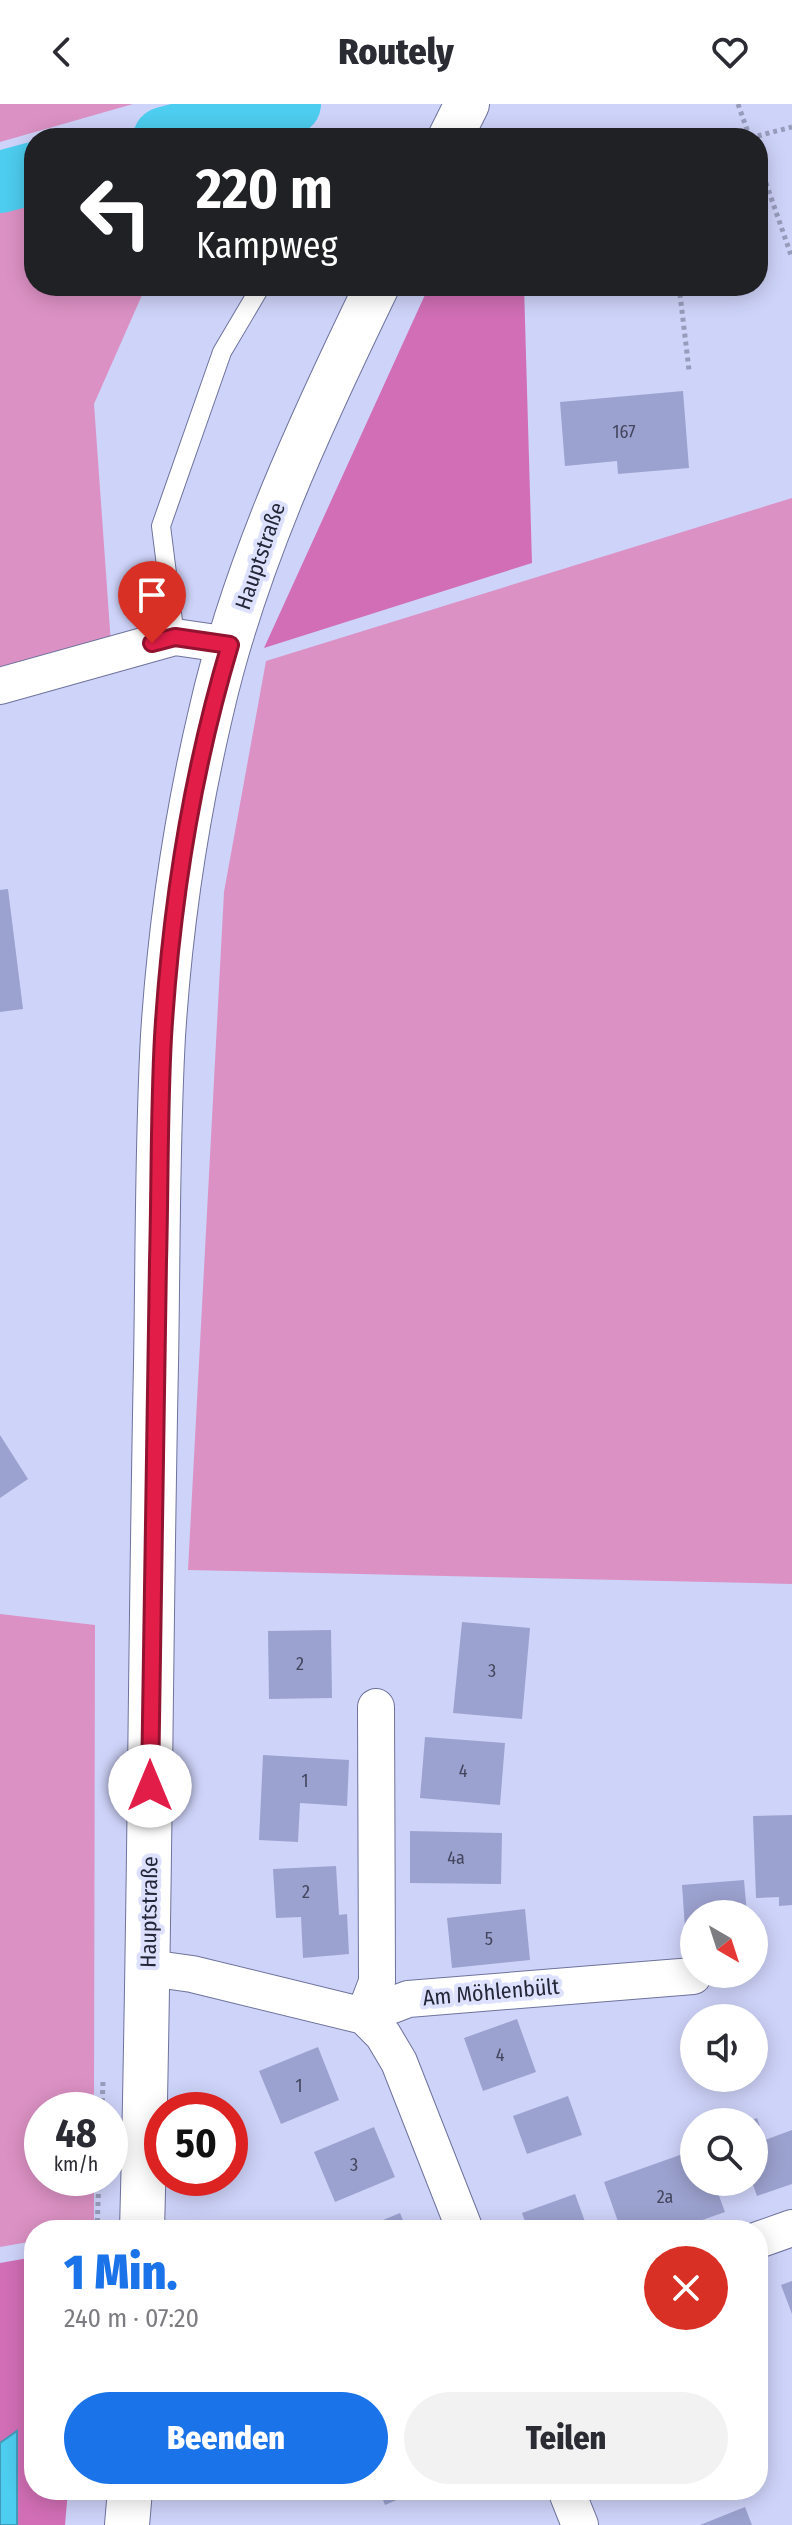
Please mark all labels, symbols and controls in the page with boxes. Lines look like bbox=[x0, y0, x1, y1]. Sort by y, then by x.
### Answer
icon: back bbox=[40, 30, 84, 74]
text: Routely bbox=[338, 30, 454, 74]
icon: heart bbox=[708, 30, 752, 74]
text: 220 m bbox=[196, 156, 333, 223]
icon: left bbox=[64, 160, 168, 264]
text: Kampweg bbox=[196, 224, 338, 268]
house number: 167 bbox=[613, 421, 635, 443]
street label: Hauptstraße bbox=[229, 499, 291, 613]
pin bbox=[118, 561, 186, 643]
icon: arrive bbox=[130, 573, 174, 617]
house number: 2 bbox=[296, 1653, 304, 1675]
house number: 3 bbox=[488, 1660, 496, 1682]
position arrow bbox=[108, 1744, 192, 1828]
house number: 4 bbox=[459, 1760, 468, 1782]
house number: 1 bbox=[301, 1770, 309, 1792]
house number: 4a bbox=[447, 1847, 465, 1869]
street label: Hauptstraße bbox=[135, 1856, 163, 1968]
house number: 2 bbox=[302, 1881, 310, 1903]
north arrow bbox=[680, 1900, 768, 1988]
map controls bbox=[680, 1900, 768, 2196]
house number: 5 bbox=[485, 1928, 493, 1950]
street label: Am Möhlenbült bbox=[422, 1973, 561, 2011]
button: sound bbox=[680, 2004, 768, 2092]
house number: 4 bbox=[496, 2044, 505, 2066]
house number: 1 bbox=[295, 2075, 303, 2097]
speed limit sign: 50 bbox=[144, 2092, 248, 2196]
button: search bbox=[680, 2108, 768, 2196]
text: 48 bbox=[55, 2110, 97, 2158]
text: km/h bbox=[54, 2152, 98, 2176]
house number: 3 bbox=[350, 2154, 358, 2176]
house number: 2a bbox=[657, 2186, 673, 2208]
text: 1 Min. bbox=[64, 2244, 178, 2302]
button: close bbox=[644, 2246, 728, 2330]
text: 240 m · 07:20 bbox=[64, 2303, 199, 2334]
button: Beenden bbox=[64, 2392, 388, 2484]
button: Teilen bbox=[404, 2392, 728, 2484]

